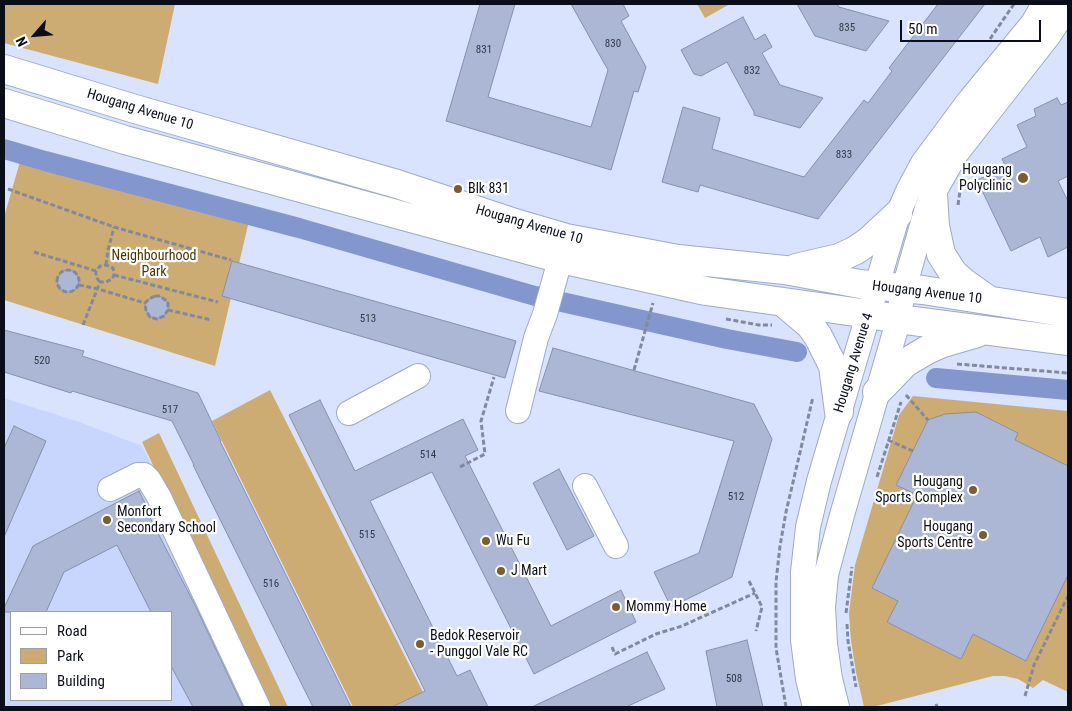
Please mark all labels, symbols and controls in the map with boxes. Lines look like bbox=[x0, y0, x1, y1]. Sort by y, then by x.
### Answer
north arrow bbox=[10, 10, 60, 60]
scale bar bbox=[902, 10, 1043, 42]
text: 50 m bbox=[908, 20, 938, 38]
house number: 835 bbox=[839, 21, 855, 35]
text: N bbox=[13, 34, 31, 49]
house number: 830 bbox=[605, 37, 621, 51]
house number: 831 bbox=[476, 43, 492, 57]
house number: 832 bbox=[744, 64, 760, 78]
street label: Hougang Avenue 10 bbox=[85, 86, 195, 134]
house number: 833 bbox=[836, 148, 852, 162]
place label: Hougang Polyclinic bbox=[959, 162, 1012, 194]
marker: Hougang Polyclinic bbox=[1016, 171, 1030, 185]
place label: Blk 831 bbox=[468, 181, 509, 197]
marker: Blk 831 bbox=[452, 183, 464, 195]
street label: Hougang Avenue 10 bbox=[474, 202, 584, 248]
park label: Neighbourhood Park bbox=[112, 248, 196, 280]
street label: Hougang Avenue 10 bbox=[871, 278, 983, 308]
street label: Hougang Avenue 4 bbox=[831, 311, 877, 415]
house number: 513 bbox=[360, 312, 376, 326]
house number: 520 bbox=[34, 354, 50, 368]
house number: 517 bbox=[162, 403, 178, 417]
house number: 514 bbox=[420, 448, 436, 462]
place label: Hougang Sports Complex bbox=[875, 474, 963, 507]
marker: Hougang Sports Complex bbox=[967, 484, 979, 496]
house number: 512 bbox=[728, 490, 744, 504]
place label: Monfort Secondary School bbox=[117, 504, 216, 536]
marker: Monfort Secondary School bbox=[101, 514, 113, 526]
place label: Hougang Sports Centre bbox=[897, 519, 973, 552]
house number: 515 bbox=[359, 528, 375, 542]
marker: Hougang Sports Centre bbox=[977, 529, 989, 541]
place label: Wu Fu bbox=[496, 533, 530, 549]
marker: Wu Fu bbox=[480, 535, 492, 547]
place label: J Mart bbox=[511, 563, 547, 579]
marker: J Mart bbox=[495, 565, 507, 577]
house number: 516 bbox=[263, 577, 279, 591]
place label: Mommy Home bbox=[626, 599, 707, 615]
marker: Mommy Home bbox=[610, 601, 622, 613]
legend bbox=[10, 611, 172, 701]
text: Road bbox=[57, 622, 87, 640]
place label: Bedok Reservoir - Punggol Vale RC bbox=[430, 628, 528, 660]
marker: Bedok Reservoir - Punggol Vale RC bbox=[414, 638, 426, 650]
text: Park bbox=[57, 647, 84, 665]
text: Building bbox=[57, 672, 105, 690]
house number: 508 bbox=[726, 672, 742, 686]

